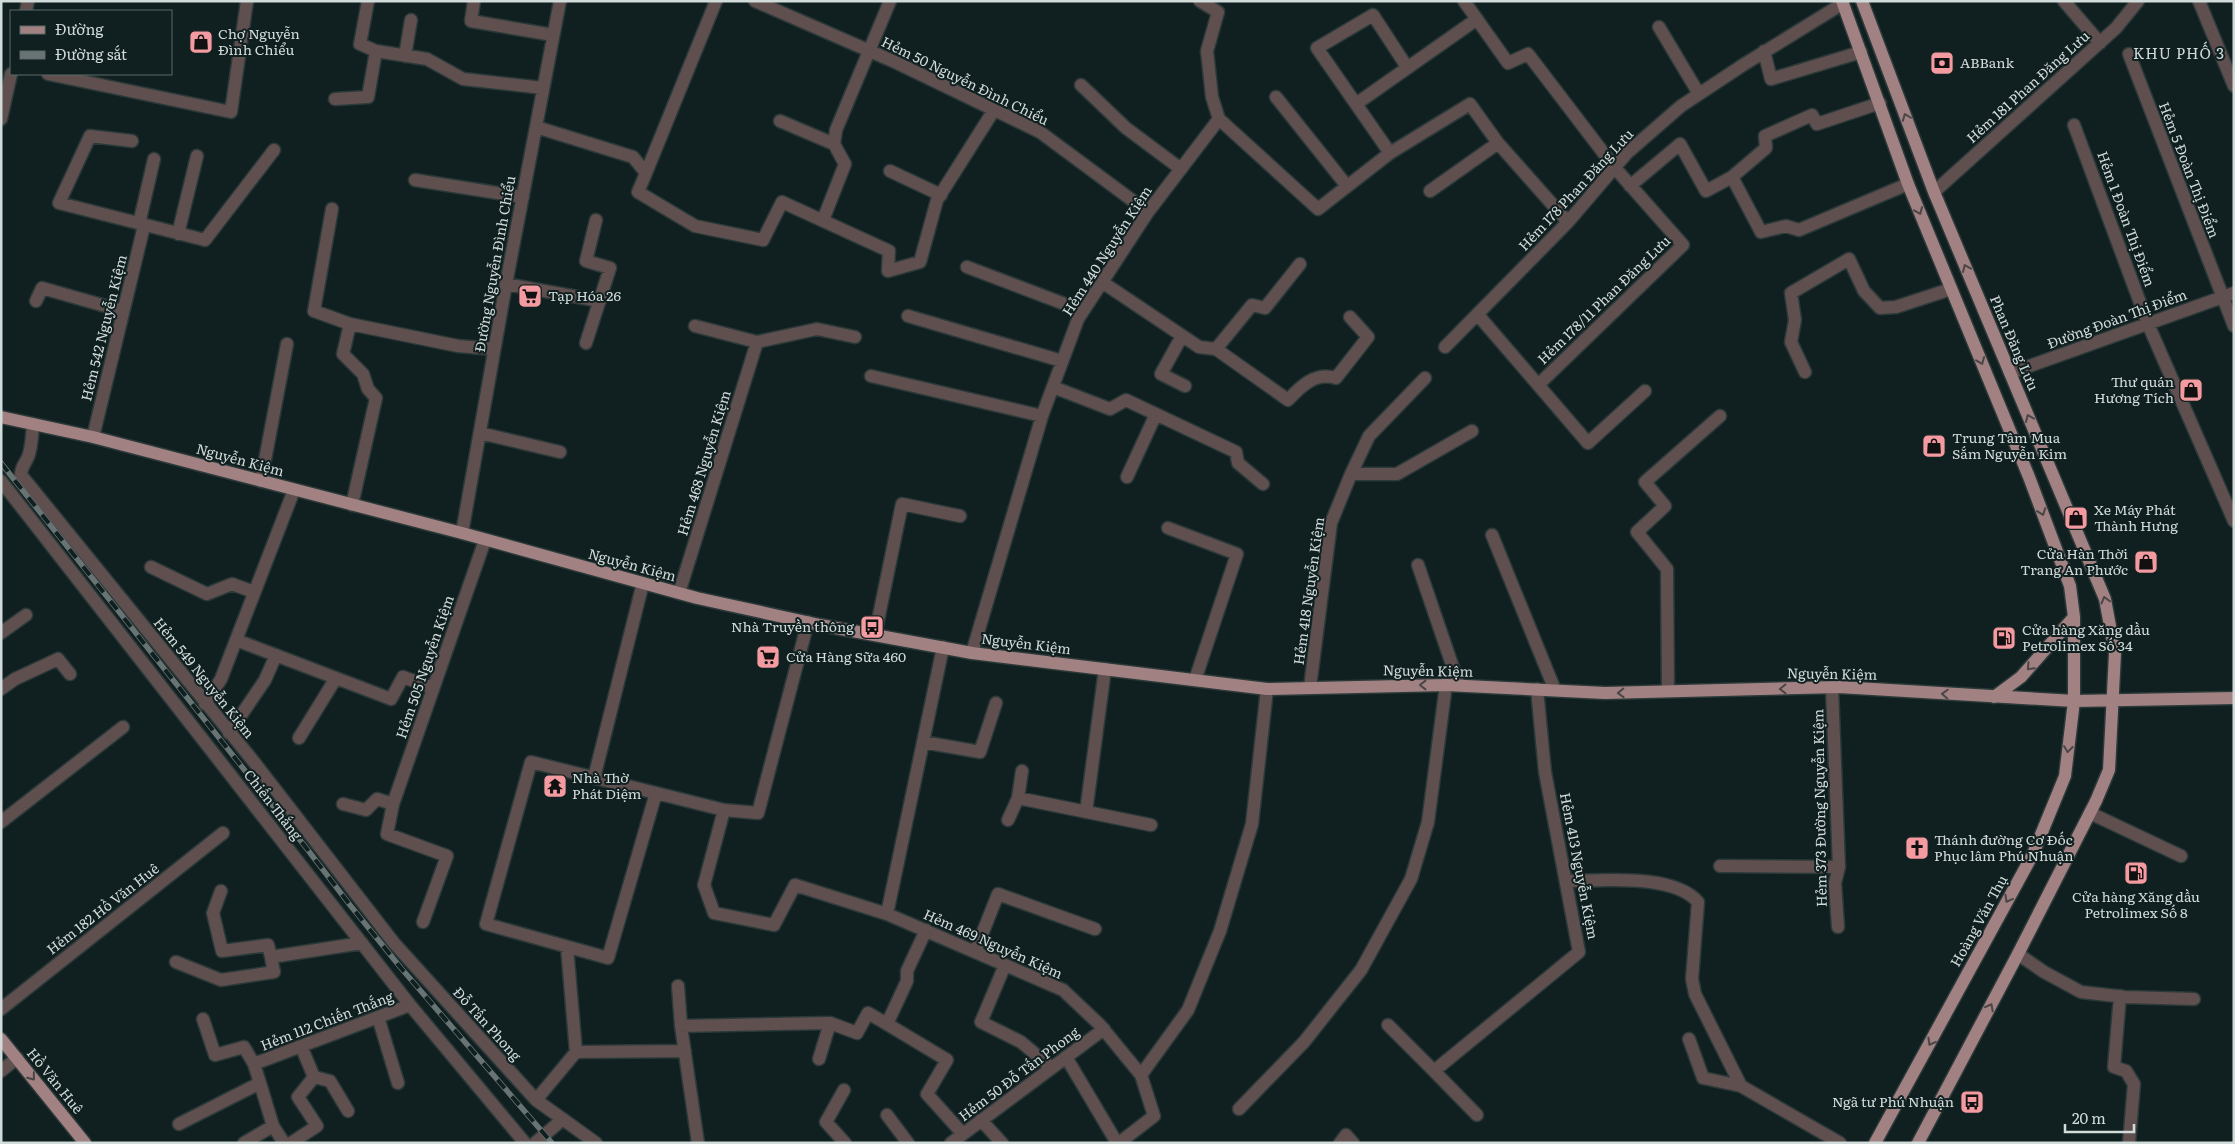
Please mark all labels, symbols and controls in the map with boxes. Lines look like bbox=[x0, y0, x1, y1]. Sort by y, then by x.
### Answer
legend bbox=[10, 10, 172, 75]
text: Đường bbox=[55, 17, 104, 40]
place label: Chợ Nguyễn Đình Chiểu bbox=[218, 23, 300, 59]
street label: Hẻm 181 Phan Đăng Lưu bbox=[1961, 25, 2093, 147]
shop icon: Chợ Nguyễn Đình Chiểu bbox=[188, 29, 214, 55]
street label: Hẻm 50 Nguyễn Đình Chiểu bbox=[878, 31, 1052, 129]
district label: KHU PHỐ 3 bbox=[2133, 41, 2225, 64]
text: Đường sắt bbox=[55, 42, 127, 65]
bank icon: ABBank bbox=[1929, 50, 1955, 76]
place label: ABBank bbox=[1960, 52, 2014, 72]
street label: Hẻm 5 Đoàn Thị Điểm bbox=[2155, 99, 2225, 241]
one-way arrow bbox=[1902, 113, 1912, 122]
street label: Hẻm 178 Phan Đăng Lưu bbox=[1513, 124, 1637, 255]
street label: Hẻm 1 Đoàn Thị Điểm bbox=[2093, 148, 2161, 290]
street label: Đường Nguyễn Đình Chiểu bbox=[469, 174, 519, 354]
street label: Hẻm 440 Nguyễn Kiệm bbox=[1056, 181, 1156, 319]
one-way arrow bbox=[1913, 206, 1924, 215]
street label: Hẻm 178/11 Phan Đăng Lưu bbox=[1532, 230, 1674, 368]
street label: Hẻm 542 Nguyễn Kiệm bbox=[75, 252, 131, 403]
one-way arrow bbox=[1962, 264, 1973, 273]
supermarket icon: Tạp Hóa 26 bbox=[517, 283, 543, 309]
street label: Đường Đoàn Thị Điểm bbox=[2044, 283, 2190, 353]
place label: Tạp Hóa 26 bbox=[548, 285, 621, 305]
street label: Phan Đăng Lưu bbox=[1986, 292, 2044, 394]
one-way arrow bbox=[1975, 356, 1985, 365]
place label: Thư quán Hương Tích bbox=[2094, 371, 2174, 407]
shop icon: Thư quán Hương Tích bbox=[2178, 377, 2204, 403]
street label: Hẻm 468 Nguyễn Kiệm bbox=[671, 387, 735, 538]
one-way arrow bbox=[2024, 414, 2035, 423]
place label: Trung Tâm Mua Sắm Nguyễn Kim bbox=[1952, 427, 2067, 463]
shop icon: Trung Tâm Mua Sắm Nguyễn Kim bbox=[1921, 433, 1947, 459]
street label: Nguyễn Kiệm bbox=[194, 438, 287, 480]
place label: Xe Máy Phát Thành Hưng bbox=[2094, 499, 2178, 535]
shop icon: Xe Máy Phát Thành Hưng bbox=[2063, 505, 2089, 531]
one-way arrow bbox=[2036, 507, 2046, 516]
street label: Hẻm 418 Nguyễn Kiệm bbox=[1288, 515, 1328, 666]
street label: Nguyễn Kiệm bbox=[586, 543, 679, 585]
place label: Cửa Hàn Thời Trang An Phước bbox=[2020, 543, 2128, 579]
shop icon: Cửa Hàn Thời Trang An Phước bbox=[2133, 549, 2159, 575]
street label: Hẻm 505 Nguyễn Kiệm bbox=[390, 592, 458, 741]
one-way arrow bbox=[2100, 596, 2111, 605]
street label: Hẻm 549 Nguyễn Kiệm bbox=[150, 613, 260, 742]
bus stop icon: Nhà Truyền thông bbox=[859, 614, 885, 640]
place label: Nhà Truyền thông bbox=[731, 616, 854, 636]
place label: Cửa hàng Xăng dầu Petrolimex Số 34 bbox=[2022, 619, 2150, 655]
fuel station icon: Cửa hàng Xăng dầu Petrolimex Số 34 bbox=[1991, 625, 2017, 651]
street label: Nguyễn Kiệm bbox=[980, 628, 1072, 658]
supermarket icon: Cửa Hàng Sữa 460 bbox=[755, 644, 781, 670]
place label: Cửa Hàng Sữa 460 bbox=[786, 646, 906, 666]
street label: Nguyễn Kiệm bbox=[1383, 659, 1474, 681]
one-way arrow bbox=[2027, 661, 2036, 670]
street label: Nguyễn Kiệm bbox=[1787, 662, 1878, 684]
one-way arrow bbox=[1419, 680, 1427, 690]
one-way arrow bbox=[1779, 683, 1787, 694]
one-way arrow bbox=[1616, 688, 1624, 698]
one-way arrow bbox=[1941, 688, 1949, 699]
street label: Hẻm 373 Đường Nguyễn Kiệm bbox=[1807, 708, 1831, 907]
one-way arrow bbox=[2063, 745, 2074, 753]
street label: Chiến Thắng bbox=[240, 765, 308, 844]
place label: Nhà Thờ Phát Diệm bbox=[572, 767, 642, 803]
temple icon: Nhà Thờ Phát Diệm bbox=[542, 773, 568, 799]
street label: Hẻm 413 Nguyễn Kiệm bbox=[1556, 791, 1604, 941]
place label: Thánh đường Cơ Đốc Phục lâm Phú Nhuận bbox=[1934, 829, 2074, 865]
church icon: Thánh đường Cơ Đốc Phục lâm Phú Nhuận bbox=[1904, 835, 1930, 861]
street label: Hẻm 182 Hồ Văn Huê bbox=[42, 858, 163, 958]
fuel station icon: Cửa hàng Xăng dầu Petrolimex Số 8 bbox=[2123, 860, 2149, 886]
street label: Hoàng Văn Thụ bbox=[1945, 871, 2012, 970]
place label: Cửa hàng Xăng dầu Petrolimex Số 8 bbox=[2072, 886, 2200, 922]
one-way arrow bbox=[2004, 894, 2014, 903]
street label: Hẻm 469 Nguyễn Kiệm bbox=[921, 903, 1067, 983]
street label: Đỗ Tấn Phong bbox=[449, 982, 527, 1065]
street label: Hẻm 112 Chiến Thắng bbox=[257, 985, 396, 1055]
one-way arrow bbox=[1984, 1003, 1994, 1012]
street label: Hẻm 50 Đỗ Tấn Phong bbox=[954, 1021, 1083, 1125]
one-way arrow bbox=[1927, 1036, 1937, 1045]
street label: Hồ Văn Huê bbox=[23, 1043, 89, 1118]
one-way arrow bbox=[26, 1071, 34, 1080]
bus stop icon: Ngã tư Phú Nhuận bbox=[1959, 1089, 1985, 1115]
place label: Ngã tư Phú Nhuận bbox=[1832, 1091, 1954, 1111]
scale bar bbox=[2065, 1102, 2134, 1134]
text: 20 m bbox=[2072, 1106, 2106, 1129]

